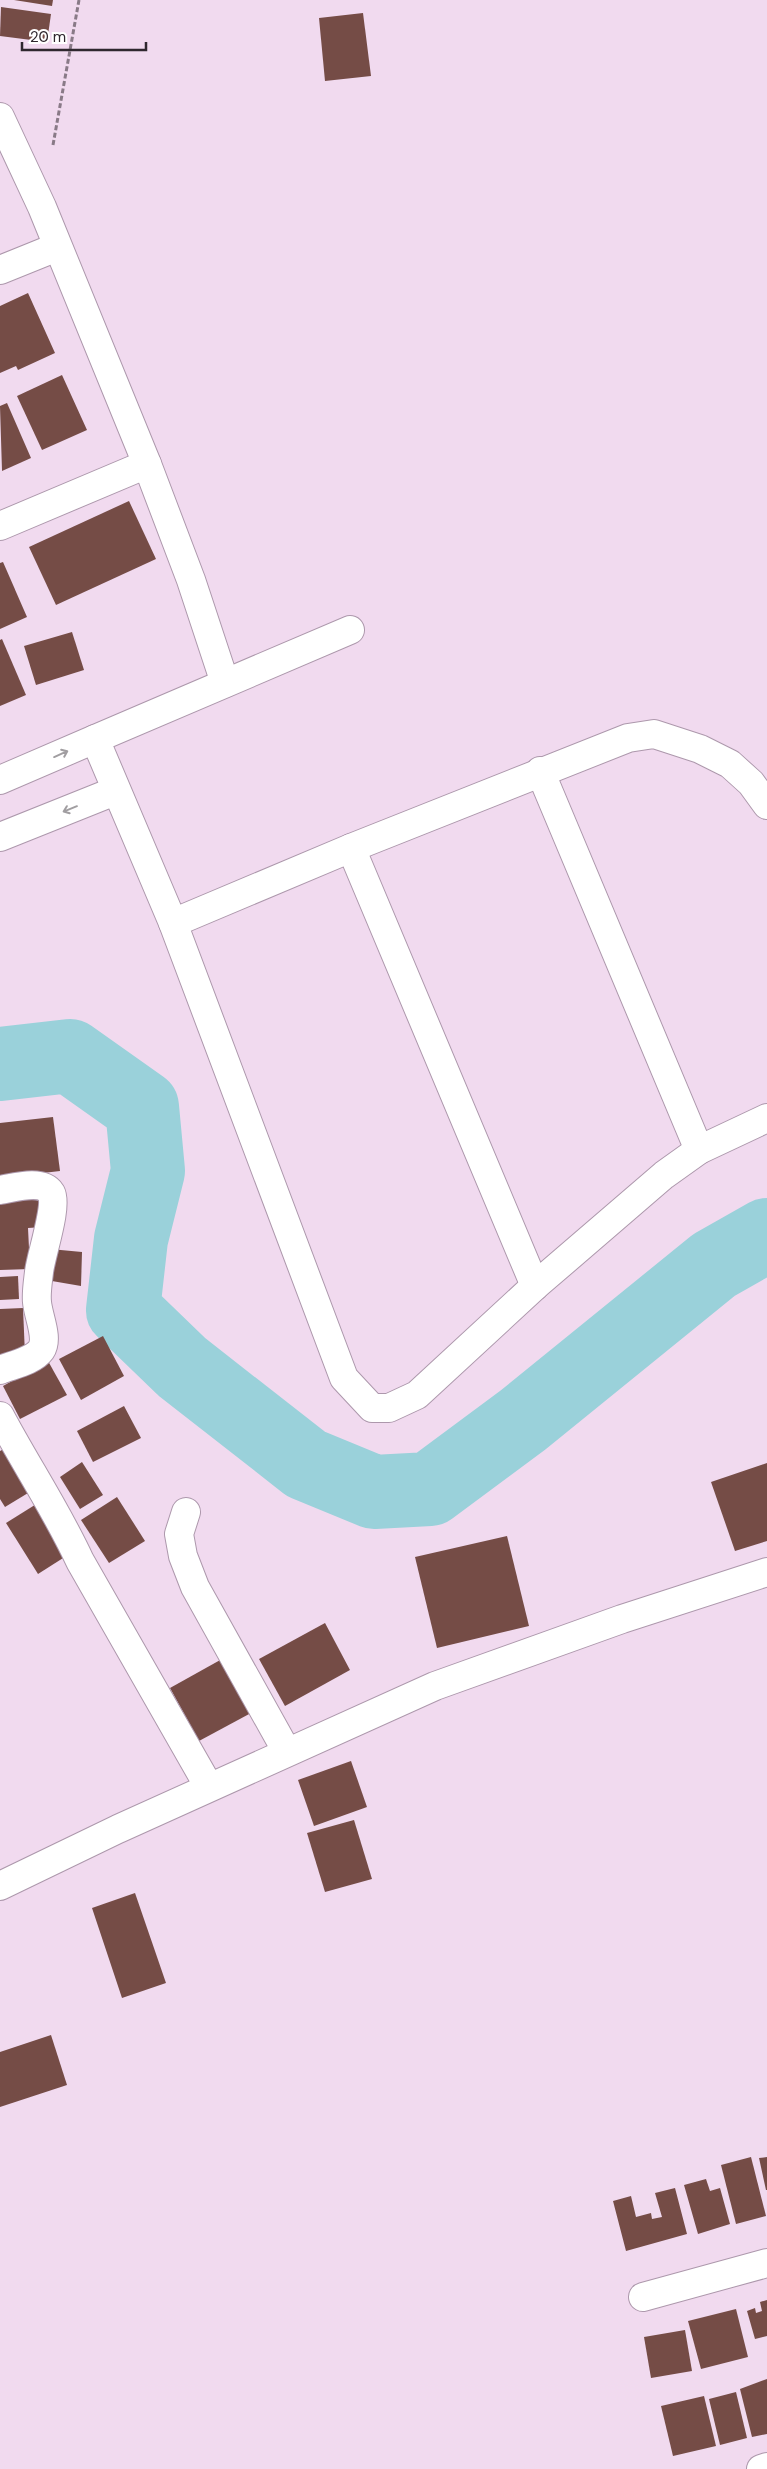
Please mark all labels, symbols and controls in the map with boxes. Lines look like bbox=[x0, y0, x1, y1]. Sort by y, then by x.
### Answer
scale bar bbox=[22, 20, 146, 52]
text: 20 m bbox=[30, 27, 66, 47]
one-way arrow bbox=[53, 748, 68, 758]
one-way arrow bbox=[63, 805, 78, 814]

